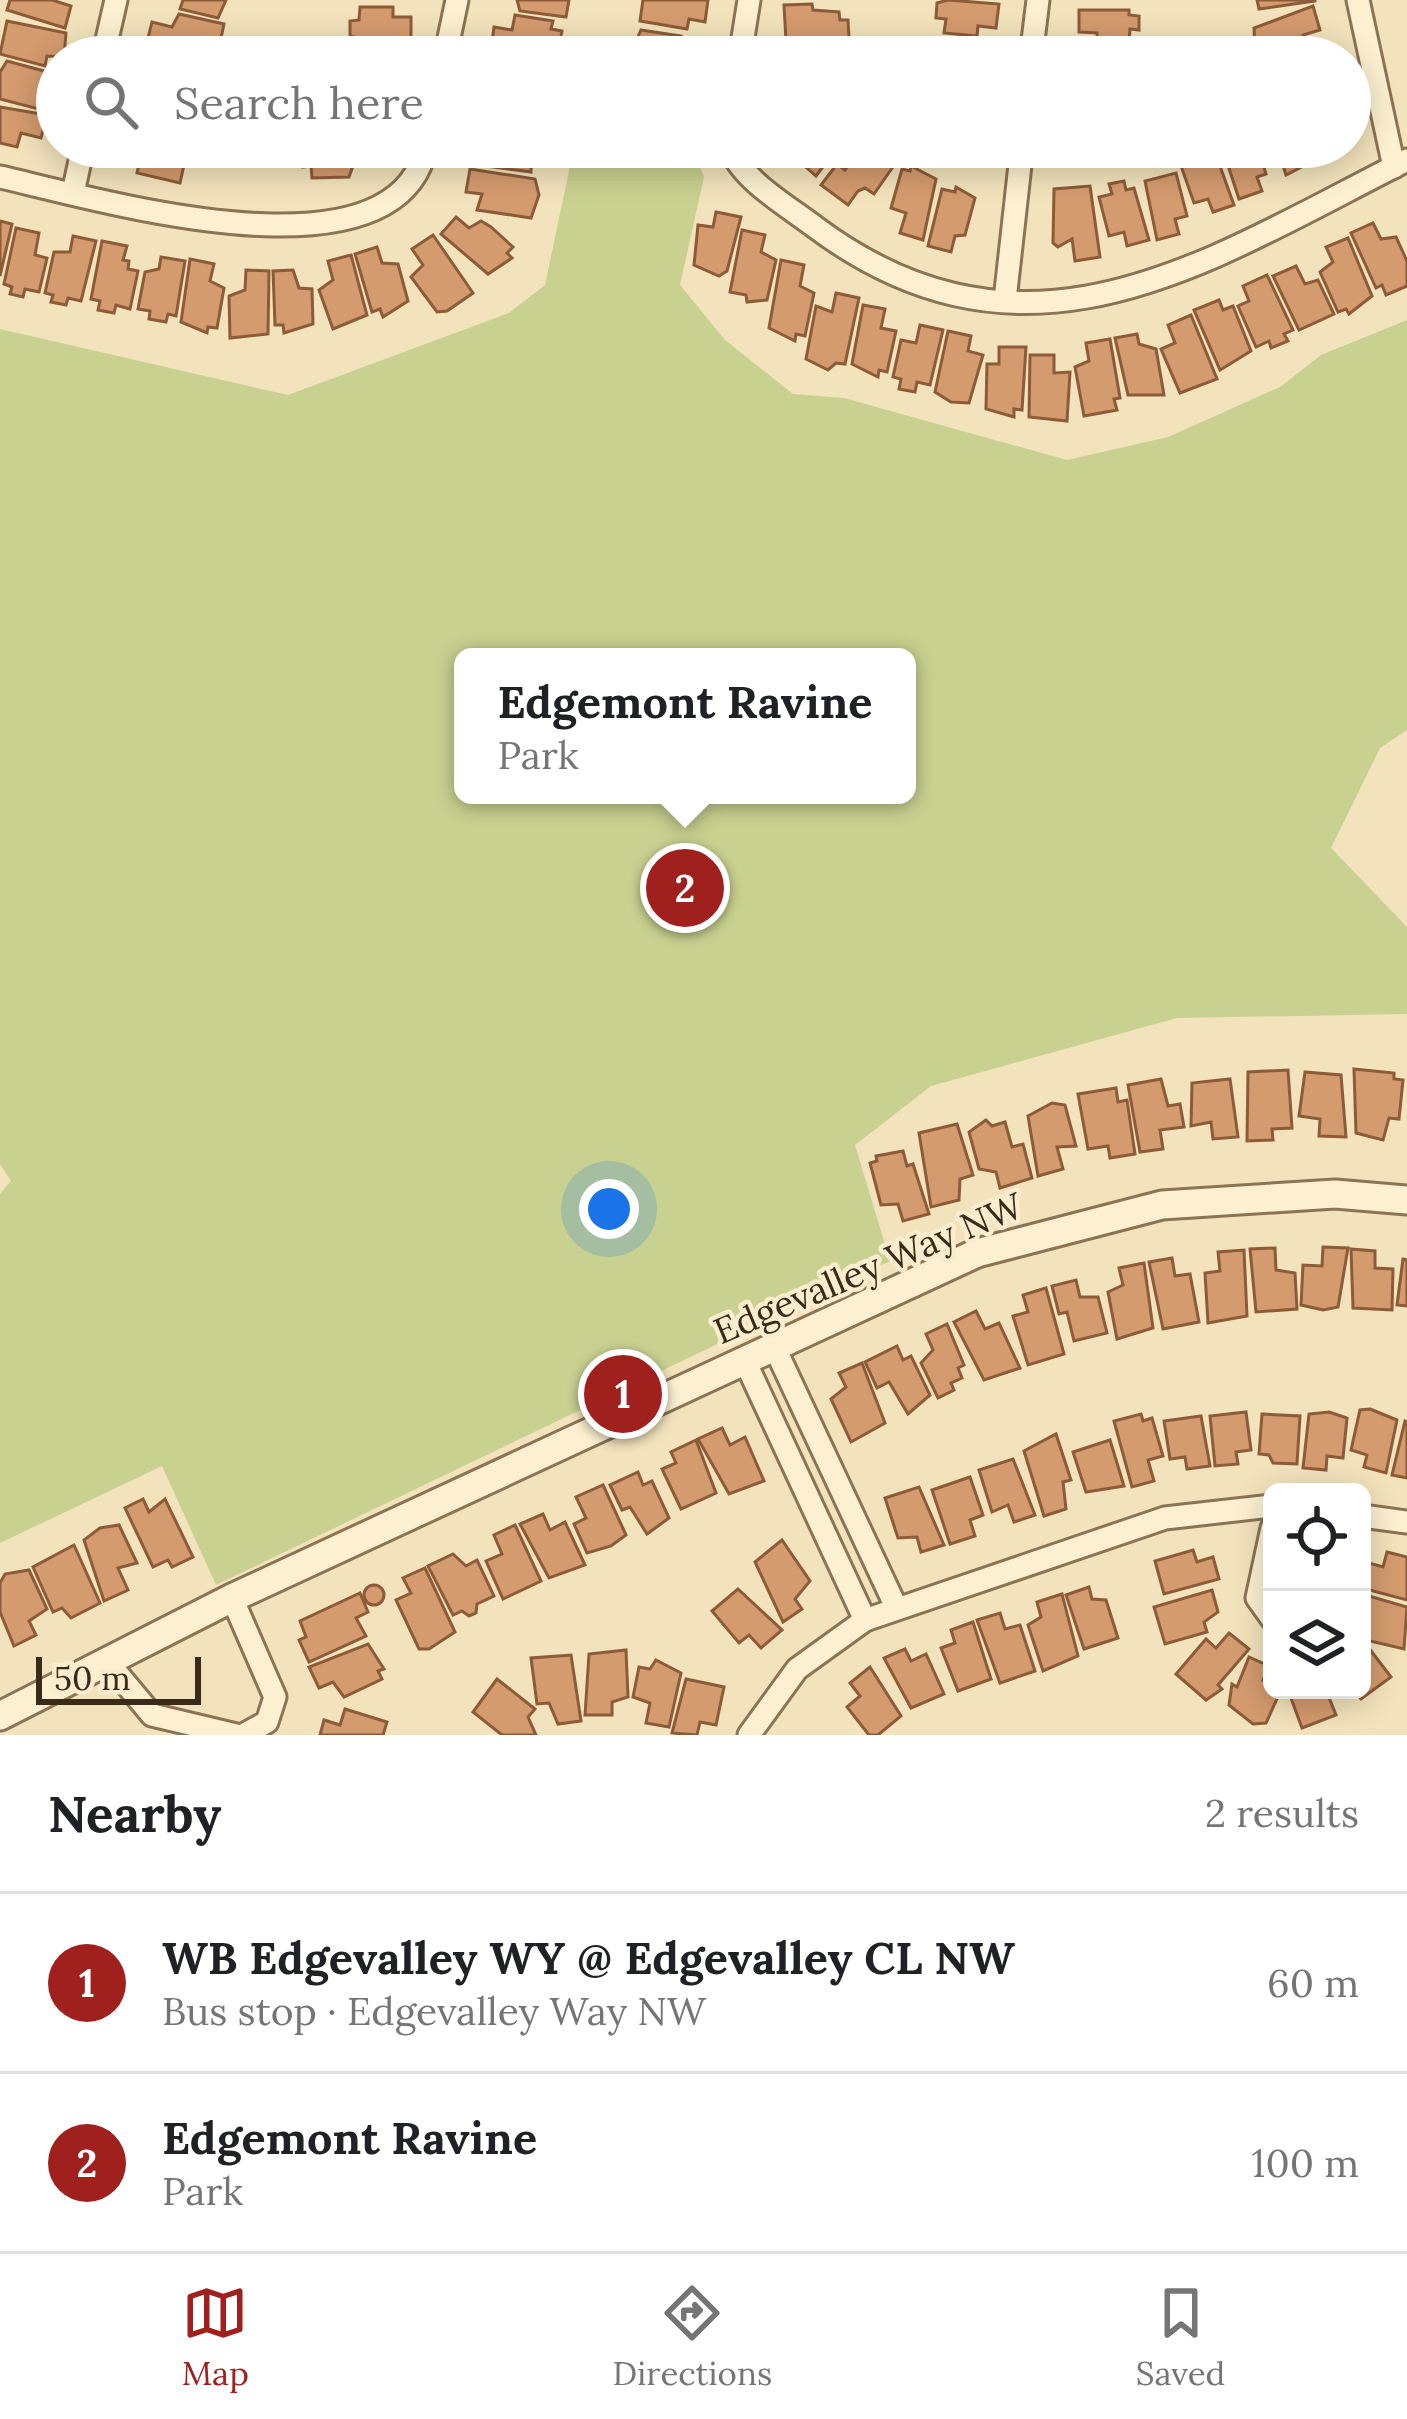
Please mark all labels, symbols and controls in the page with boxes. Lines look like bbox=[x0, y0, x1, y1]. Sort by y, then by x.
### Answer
search box bbox=[36, 36, 1371, 168]
icon: search bbox=[78, 69, 144, 135]
text: Search here bbox=[174, 74, 424, 131]
popup bbox=[454, 648, 916, 804]
text: Edgemont Ravine bbox=[497, 673, 873, 730]
text: Park bbox=[497, 730, 579, 780]
pin: 2 bbox=[646, 843, 724, 933]
your location bbox=[579, 1179, 639, 1239]
street label: Edgevalley Way NW bbox=[707, 1182, 1030, 1354]
pin: 1 bbox=[584, 1349, 662, 1439]
map controls bbox=[1263, 1483, 1371, 1699]
button: locate bbox=[1263, 1483, 1371, 1591]
button: layers bbox=[1263, 1591, 1371, 1699]
scale bar bbox=[36, 1651, 201, 1704]
text: 50 m bbox=[54, 1657, 131, 1699]
text: Nearby bbox=[48, 1781, 221, 1846]
text: 2 results bbox=[1205, 1788, 1359, 1838]
text: WB Edgevalley WY @ Edgevalley CL NW bbox=[162, 1929, 1015, 1986]
text: 1 bbox=[79, 1958, 95, 2008]
text: 60 m bbox=[1267, 1958, 1359, 2008]
text: Bus stop · Edgevalley Way NW bbox=[162, 1986, 706, 2036]
text: Edgemont Ravine bbox=[162, 2109, 537, 2166]
text: 2 bbox=[77, 2138, 97, 2188]
text: 100 m bbox=[1251, 2138, 1359, 2188]
text: Park bbox=[162, 2166, 243, 2216]
tab: Map bbox=[182, 2280, 249, 2394]
tab: Directions bbox=[613, 2280, 772, 2394]
tab: Saved bbox=[1136, 2280, 1225, 2394]

